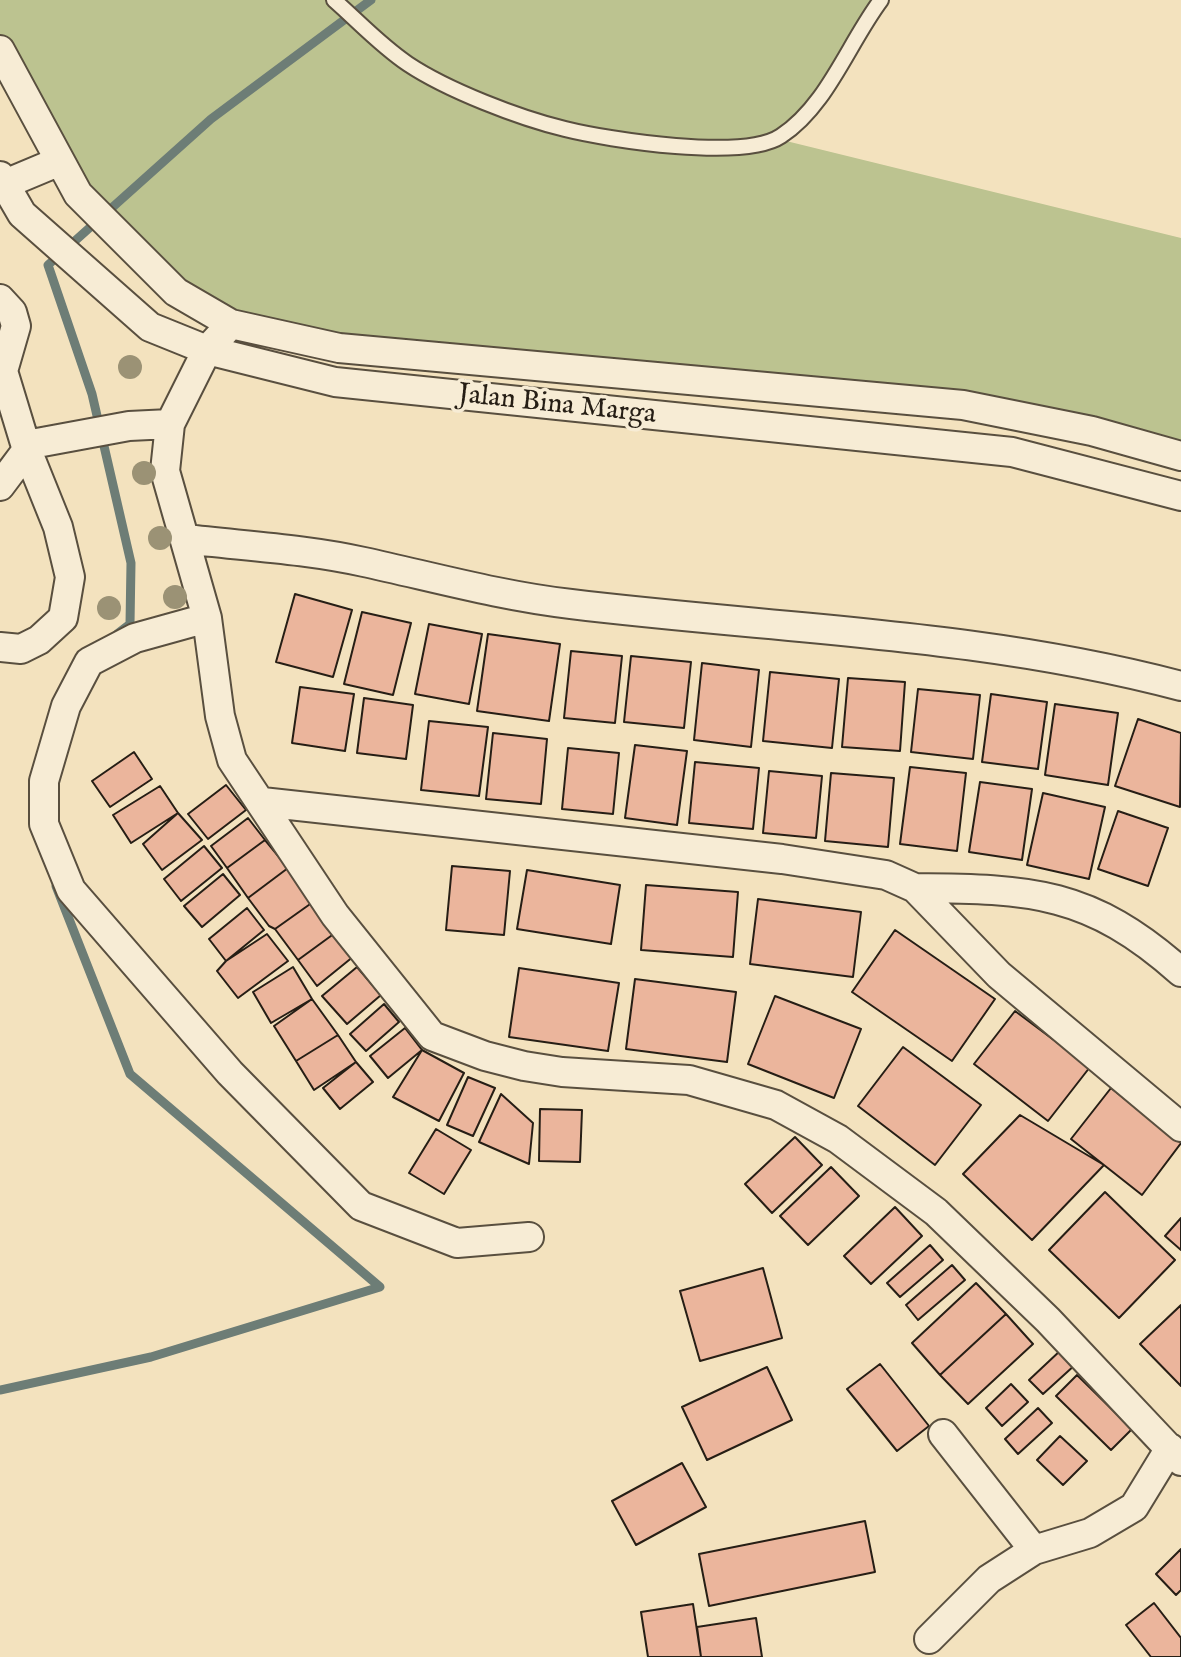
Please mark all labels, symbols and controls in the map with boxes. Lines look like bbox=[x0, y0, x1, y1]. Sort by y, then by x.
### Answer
street label: Jalan Bina Marga bbox=[456, 379, 658, 433]

